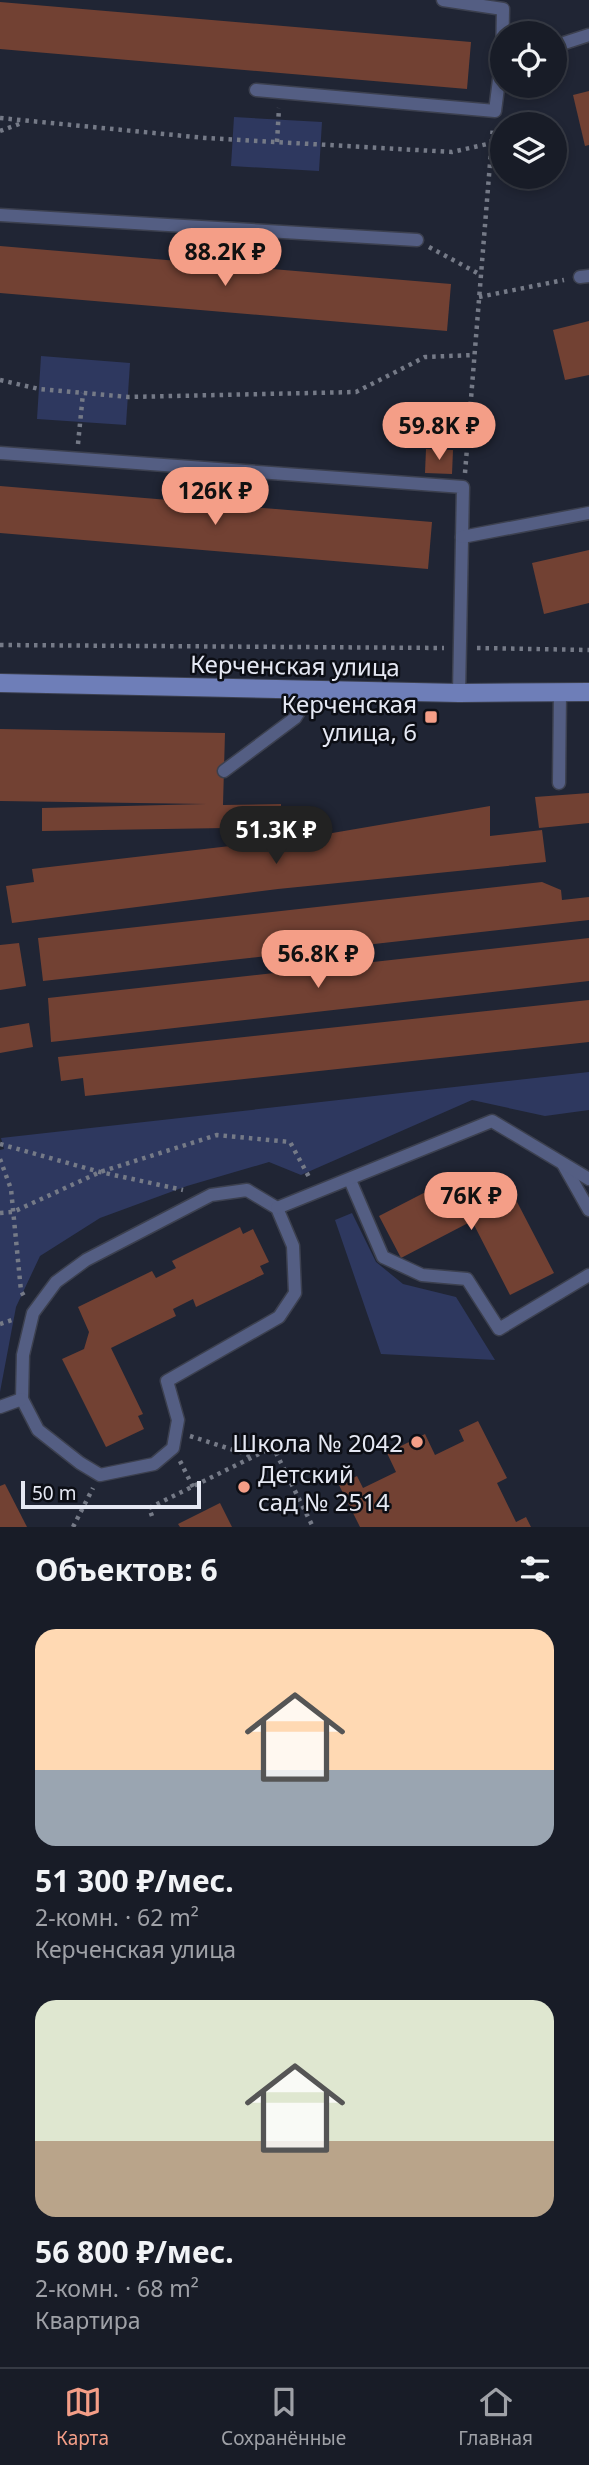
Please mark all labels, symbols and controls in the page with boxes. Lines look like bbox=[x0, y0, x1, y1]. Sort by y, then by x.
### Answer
map controls bbox=[490, 21, 567, 189]
button: locate bbox=[490, 21, 567, 98]
button: layers bbox=[490, 112, 567, 189]
pin: 88.2K ₽ bbox=[160, 229, 290, 288]
text: 88.2K ₽ bbox=[185, 235, 265, 267]
pin: 59.8K ₽ bbox=[374, 402, 504, 462]
text: 59.8K ₽ bbox=[399, 409, 479, 441]
pin: 126K ₽ bbox=[158, 468, 272, 527]
text: 126K ₽ bbox=[178, 474, 252, 506]
street label: Керченская улица bbox=[190, 647, 400, 683]
place label: Керченская улица, 6 bbox=[282, 687, 417, 748]
marker: Керченская улица, 6 bbox=[423, 709, 439, 725]
pin: 51.3K ₽ bbox=[211, 806, 341, 866]
text: 51.3K ₽ bbox=[236, 813, 316, 845]
pin: 56.8K ₽ bbox=[253, 930, 383, 990]
text: 56.8K ₽ bbox=[278, 937, 358, 969]
pin: 76K ₽ bbox=[422, 1172, 520, 1232]
text: 76K ₽ bbox=[440, 1179, 502, 1211]
place label: Школа № 2042 bbox=[232, 1426, 403, 1459]
marker: Школа № 2042 bbox=[409, 1434, 425, 1450]
place label: Детский сад № 2514 bbox=[258, 1457, 390, 1518]
scale bar bbox=[21, 1478, 201, 1510]
marker: Детский сад № 2514 bbox=[236, 1479, 252, 1495]
text: 50 m bbox=[32, 1480, 76, 1506]
text: Объектов: 6 bbox=[35, 1549, 218, 1590]
icon: filters bbox=[516, 1550, 554, 1588]
icon: home bbox=[232, 1674, 358, 1800]
text: 51 300 ₽/мес. bbox=[35, 1860, 234, 1901]
text: 2-комн. · 62 m² bbox=[35, 1901, 199, 1933]
text: Керченская улица bbox=[35, 1933, 236, 1965]
icon: home bbox=[232, 2045, 358, 2171]
text: 56 800 ₽/мес. bbox=[35, 2231, 234, 2272]
text: 2-комн. · 68 m² bbox=[35, 2272, 199, 2304]
text: Квартира bbox=[35, 2304, 141, 2336]
tab: Карта bbox=[56, 2383, 109, 2451]
tab: Сохранённые bbox=[221, 2383, 346, 2451]
tab: Главная bbox=[458, 2383, 533, 2451]

